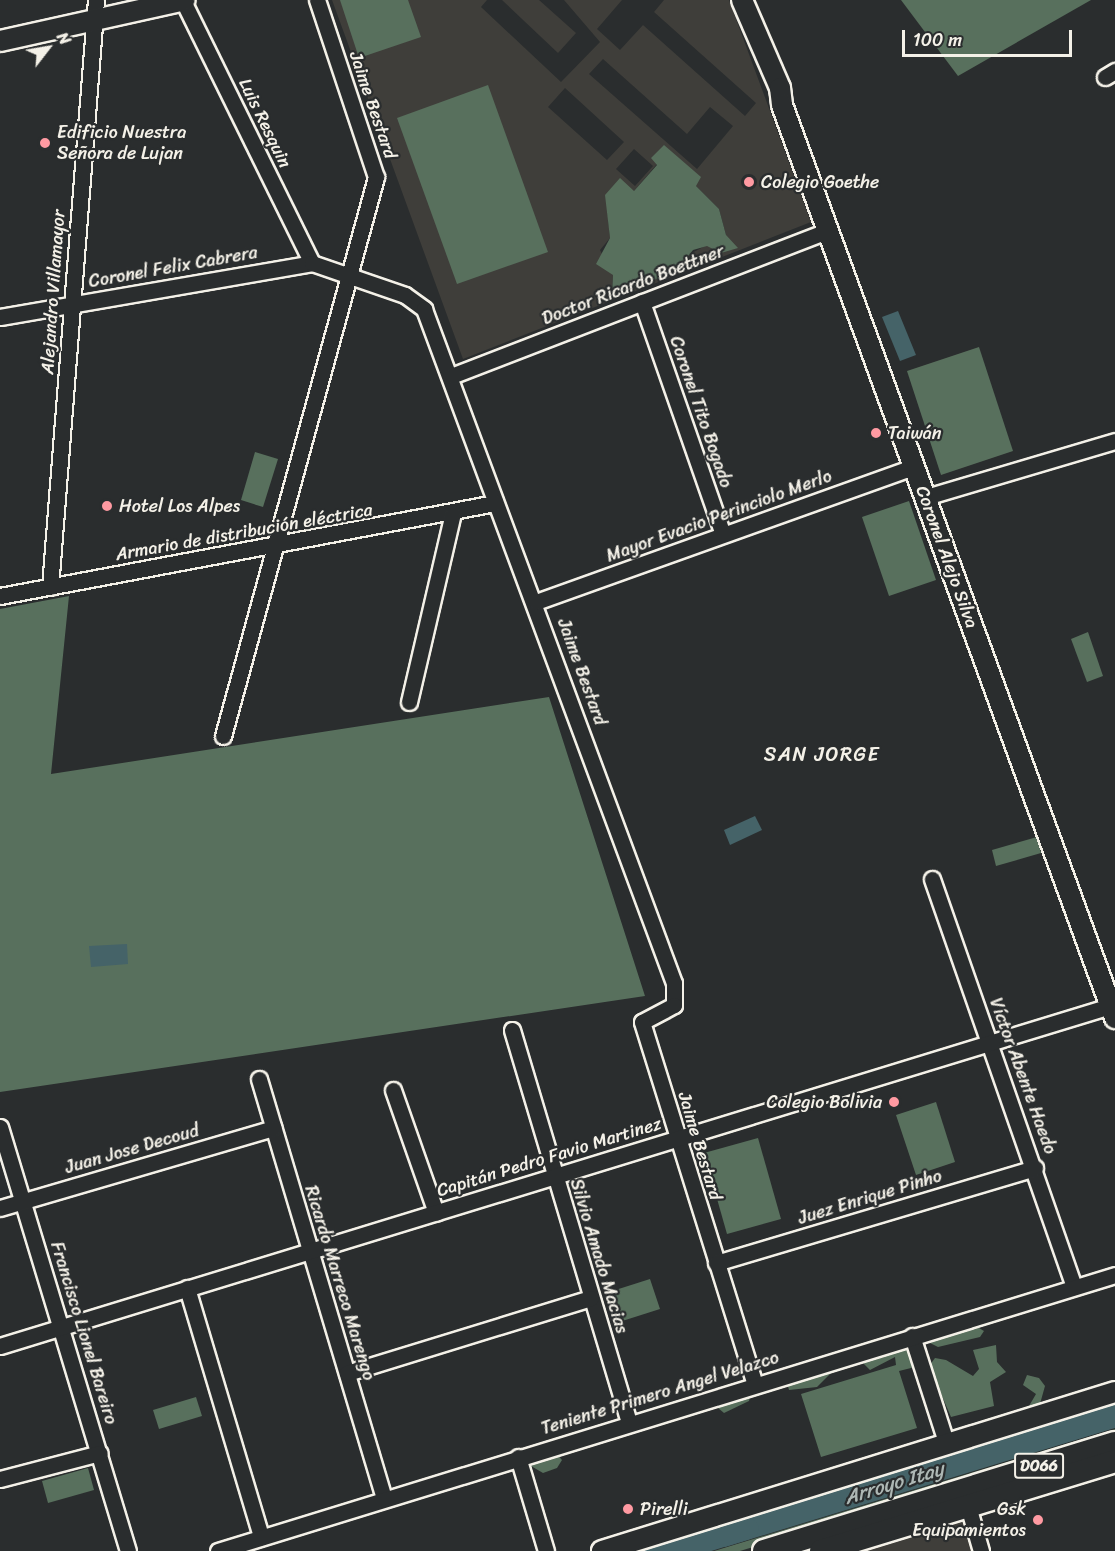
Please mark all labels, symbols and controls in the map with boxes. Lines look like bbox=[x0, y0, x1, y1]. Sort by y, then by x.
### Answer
north arrow bbox=[18, 18, 78, 78]
scale bar bbox=[905, 18, 1074, 56]
text: 100 m bbox=[913, 24, 962, 56]
text: N bbox=[49, 26, 79, 51]
street label: Jaime Bestard bbox=[345, 48, 401, 162]
street label: Luis Resquin bbox=[234, 74, 296, 172]
place label: Edificio Nuestra Señora de Lujan bbox=[57, 122, 186, 164]
marker: Edificio Nuestra Señora de Lujan bbox=[38, 136, 52, 150]
place label: Colegio Goethe bbox=[761, 171, 879, 193]
marker: Colegio Goethe bbox=[742, 175, 756, 189]
street label: Alejandro Villamayor bbox=[36, 209, 70, 375]
street label: Doctor Ricardo Boettner bbox=[539, 240, 727, 330]
street label: Coronel Felix Cabrera bbox=[87, 241, 259, 293]
street label: Coronel Tito Bogado bbox=[665, 333, 737, 491]
place label: Taiwán bbox=[888, 422, 942, 444]
marker: Taiwán bbox=[869, 426, 883, 440]
street label: Mayor Evacio Perinciolo Merlo bbox=[603, 465, 835, 567]
street label: Coronel Alejo Silva bbox=[911, 483, 983, 631]
place label: Hotel Los Alpes bbox=[119, 495, 241, 517]
marker: Hotel Los Alpes bbox=[100, 499, 114, 513]
street label: Armario de distribución eléctrica bbox=[114, 499, 374, 565]
street label: Jaime Bestard bbox=[553, 616, 611, 728]
district label: SAN JORGE bbox=[764, 742, 880, 766]
street label: Víctor Abente Haedo bbox=[985, 995, 1061, 1157]
street label: Jaime Bestard bbox=[673, 1089, 727, 1203]
place label: Colegio Bolivia bbox=[766, 1091, 882, 1113]
marker: Colegio Bolivia bbox=[887, 1095, 901, 1109]
street label: Capitán Pedro Favio Martinez bbox=[434, 1113, 664, 1201]
street label: Juan Jose Decoud bbox=[62, 1120, 202, 1178]
street label: Juez Enrique Pinho bbox=[796, 1165, 944, 1229]
street label: Silvio Amado Macias bbox=[565, 1176, 633, 1336]
street label: Ricardo Marreco Marengo bbox=[300, 1183, 380, 1383]
street label: Francisco Lionel Bareiro bbox=[46, 1239, 122, 1427]
street label: Teniente Primero Angel Velazco bbox=[538, 1346, 782, 1440]
road number: D066 bbox=[1014, 1453, 1064, 1479]
water label: Arroyo Itay bbox=[842, 1457, 946, 1509]
place label: Pirelli bbox=[640, 1498, 688, 1520]
place label: Gsk Equipamientos bbox=[912, 1499, 1026, 1541]
marker: Pirelli bbox=[621, 1502, 635, 1516]
marker: Gsk Equipamientos bbox=[1031, 1513, 1045, 1527]

